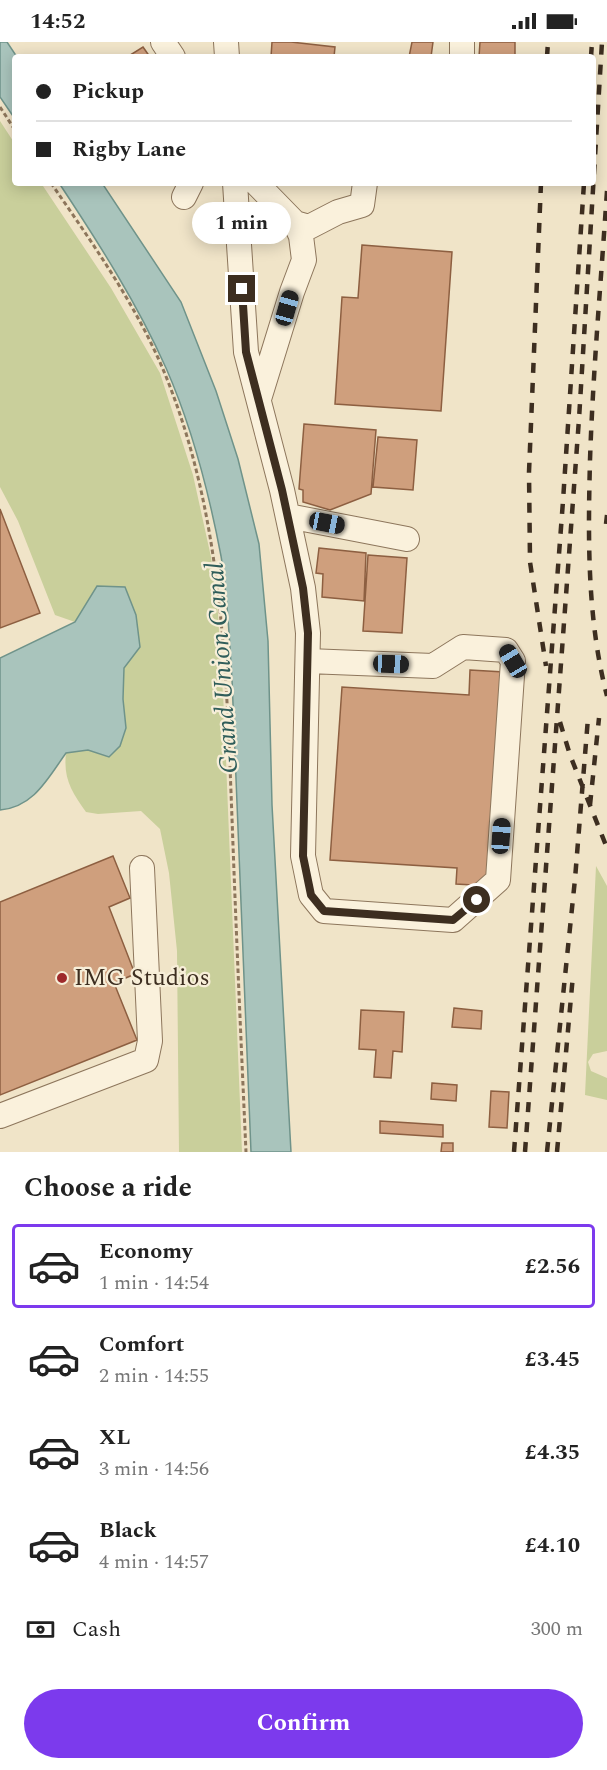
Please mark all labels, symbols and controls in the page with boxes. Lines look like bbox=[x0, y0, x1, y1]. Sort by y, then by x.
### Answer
text: 14:52 bbox=[30, 5, 85, 38]
text: Pickup bbox=[72, 75, 144, 108]
text: Rigby Lane bbox=[72, 133, 186, 166]
callout: 1 min bbox=[192, 202, 292, 244]
text: 1 min bbox=[215, 208, 268, 238]
route end bbox=[228, 275, 255, 302]
car bbox=[273, 288, 301, 328]
car bbox=[308, 511, 346, 535]
water label: Grand Union Canal bbox=[195, 561, 249, 775]
car bbox=[496, 641, 530, 681]
car bbox=[373, 654, 409, 674]
car bbox=[491, 817, 511, 855]
route start bbox=[463, 886, 490, 913]
place label: IMG Studios bbox=[74, 960, 210, 996]
marker: IMG Studios bbox=[55, 971, 69, 985]
text: Choose a ride bbox=[24, 1167, 192, 1209]
text: Economy bbox=[99, 1235, 192, 1268]
icon: car bbox=[27, 1239, 81, 1293]
text: £2.56 bbox=[525, 1250, 580, 1283]
text: 1 min · 14:54 bbox=[99, 1268, 209, 1298]
text: Comfort bbox=[99, 1328, 184, 1361]
icon: car bbox=[27, 1332, 81, 1386]
text: £3.45 bbox=[525, 1343, 580, 1376]
text: 2 min · 14:55 bbox=[99, 1361, 209, 1391]
text: XL bbox=[99, 1421, 130, 1454]
icon: car bbox=[27, 1425, 81, 1479]
text: £4.35 bbox=[525, 1436, 580, 1469]
text: 3 min · 14:56 bbox=[99, 1454, 209, 1484]
text: Black bbox=[99, 1514, 157, 1547]
icon: car bbox=[27, 1518, 81, 1572]
text: £4.10 bbox=[525, 1529, 580, 1562]
text: 4 min · 14:57 bbox=[99, 1547, 209, 1577]
icon: cash bbox=[24, 1613, 57, 1646]
text: Cash bbox=[72, 1613, 121, 1646]
text: 300 m bbox=[531, 1614, 583, 1644]
button: Confirm bbox=[24, 1689, 583, 1758]

